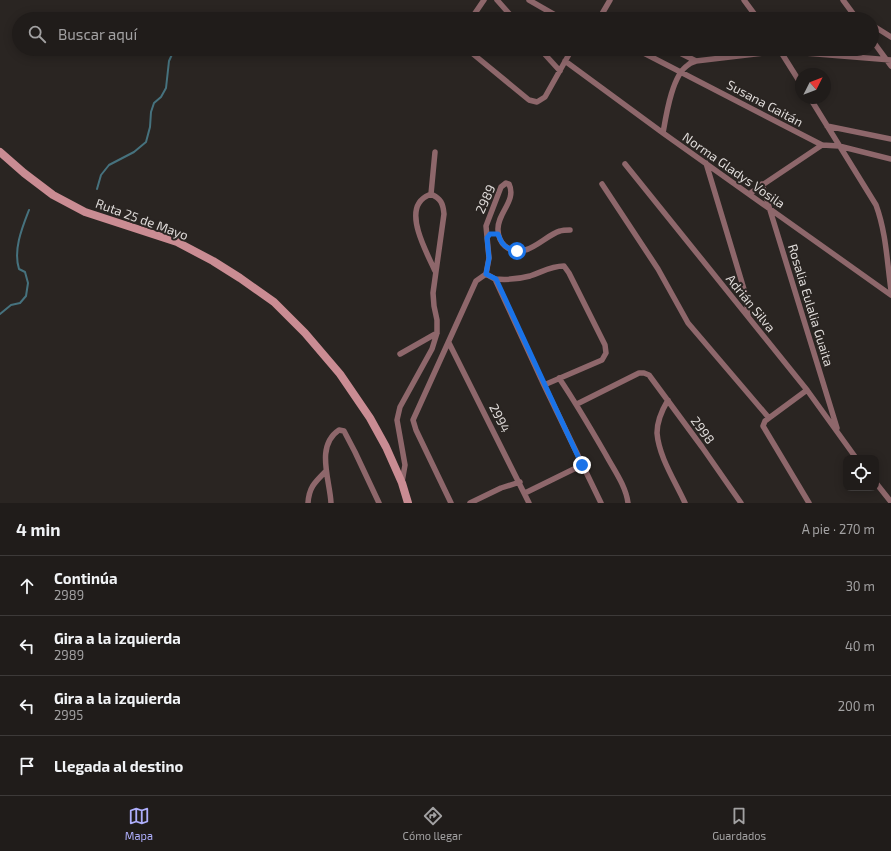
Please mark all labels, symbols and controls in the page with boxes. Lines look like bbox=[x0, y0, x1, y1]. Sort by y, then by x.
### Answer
search box bbox=[12, 12, 879, 56]
icon: search bbox=[26, 23, 48, 45]
text: Buscar aquí bbox=[58, 25, 137, 43]
north arrow bbox=[795, 68, 831, 104]
street label: Susana Gaitán bbox=[724, 76, 806, 130]
street label: Norma Gladys Vosila bbox=[680, 129, 788, 211]
street label: 2989 bbox=[472, 182, 498, 216]
street label: Ruta 25 de Mayo bbox=[93, 195, 191, 243]
route start bbox=[508, 242, 526, 260]
street label: Rosalia Eulalia Guaita bbox=[785, 242, 837, 368]
street label: Adrián Silva bbox=[723, 271, 779, 335]
street label: 2994 bbox=[486, 401, 514, 435]
street label: 2998 bbox=[688, 413, 718, 447]
map controls bbox=[843, 455, 879, 491]
button: locate bbox=[843, 455, 879, 491]
route end bbox=[573, 456, 591, 474]
text: 4 min bbox=[16, 519, 60, 539]
text: A pie · 270 m bbox=[802, 521, 875, 537]
text: Continúa bbox=[54, 569, 117, 587]
icon: ahead bbox=[16, 575, 38, 597]
text: 30 m bbox=[846, 578, 875, 594]
text: 2989 bbox=[54, 587, 84, 603]
text: Gira a la izquierda bbox=[54, 629, 181, 647]
icon: left bbox=[16, 635, 38, 657]
text: 40 m bbox=[845, 638, 875, 654]
text: 2989 bbox=[54, 647, 84, 663]
text: Gira a la izquierda bbox=[54, 689, 181, 707]
icon: left bbox=[16, 695, 38, 717]
text: 200 m bbox=[838, 698, 875, 714]
text: 2995 bbox=[54, 707, 83, 723]
icon: arrive bbox=[16, 755, 38, 777]
text: Llegada al destino bbox=[54, 757, 183, 775]
tab: Mapa bbox=[125, 805, 153, 842]
tab: Cómo llegar bbox=[403, 805, 462, 842]
tab: Guardados bbox=[712, 805, 766, 842]

